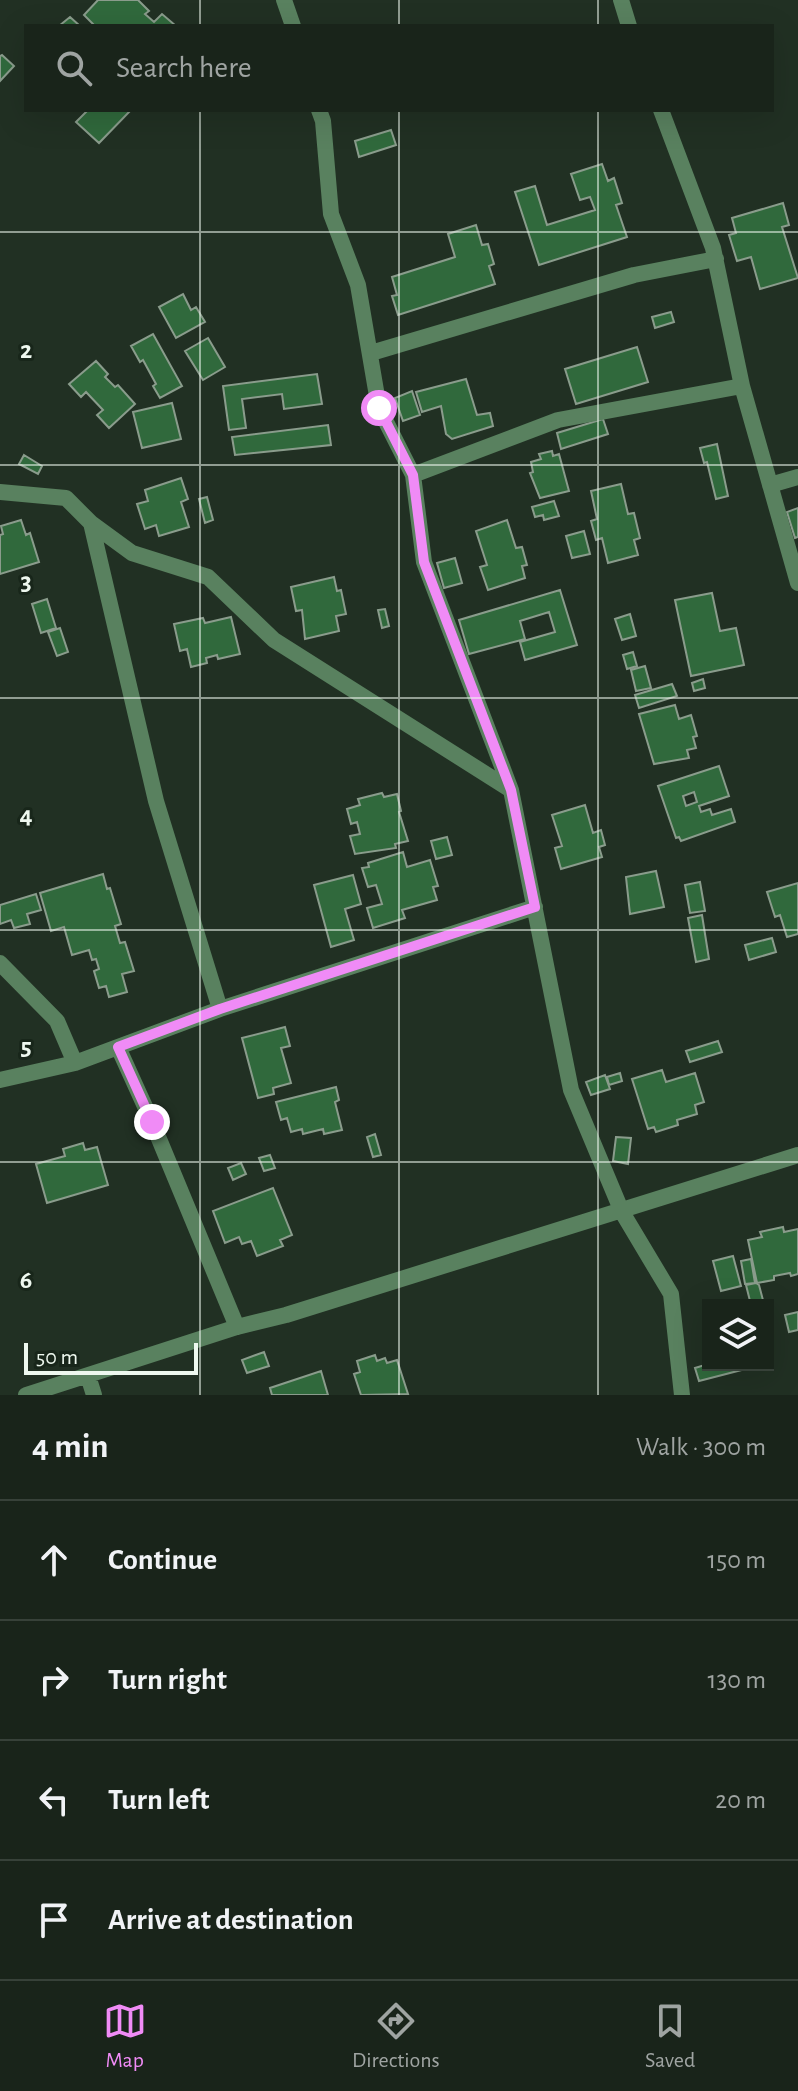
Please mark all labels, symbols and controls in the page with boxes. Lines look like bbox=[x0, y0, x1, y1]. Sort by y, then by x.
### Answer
search box bbox=[24, 24, 774, 112]
icon: search bbox=[52, 46, 96, 90]
text: Search here bbox=[116, 53, 252, 83]
text: 2 bbox=[20, 337, 32, 363]
route start bbox=[361, 390, 397, 426]
text: 3 bbox=[20, 569, 32, 595]
text: 4 bbox=[19, 802, 33, 828]
text: 5 bbox=[20, 1034, 32, 1060]
route end bbox=[134, 1104, 170, 1140]
text: 6 bbox=[20, 1267, 32, 1293]
map controls bbox=[702, 1299, 774, 1371]
button: layers bbox=[702, 1299, 774, 1371]
scale bar bbox=[24, 1339, 198, 1375]
text: 50 m bbox=[36, 1346, 78, 1368]
text: 4 min bbox=[32, 1430, 109, 1464]
text: Walk · 300 m bbox=[636, 1434, 766, 1460]
icon: ahead bbox=[32, 1538, 76, 1582]
text: Continue bbox=[108, 1545, 217, 1575]
text: 150 m bbox=[707, 1547, 766, 1573]
icon: right bbox=[32, 1658, 76, 1702]
text: Turn right bbox=[108, 1665, 227, 1695]
text: 130 m bbox=[708, 1667, 766, 1693]
icon: left bbox=[32, 1778, 76, 1822]
text: Turn left bbox=[108, 1785, 209, 1815]
text: 20 m bbox=[715, 1787, 766, 1813]
icon: arrive bbox=[32, 1898, 76, 1942]
text: Arrive at destination bbox=[108, 1905, 354, 1935]
tab: Map bbox=[103, 1999, 147, 2073]
tab: Directions bbox=[352, 1999, 440, 2073]
tab: Saved bbox=[645, 1999, 695, 2073]

